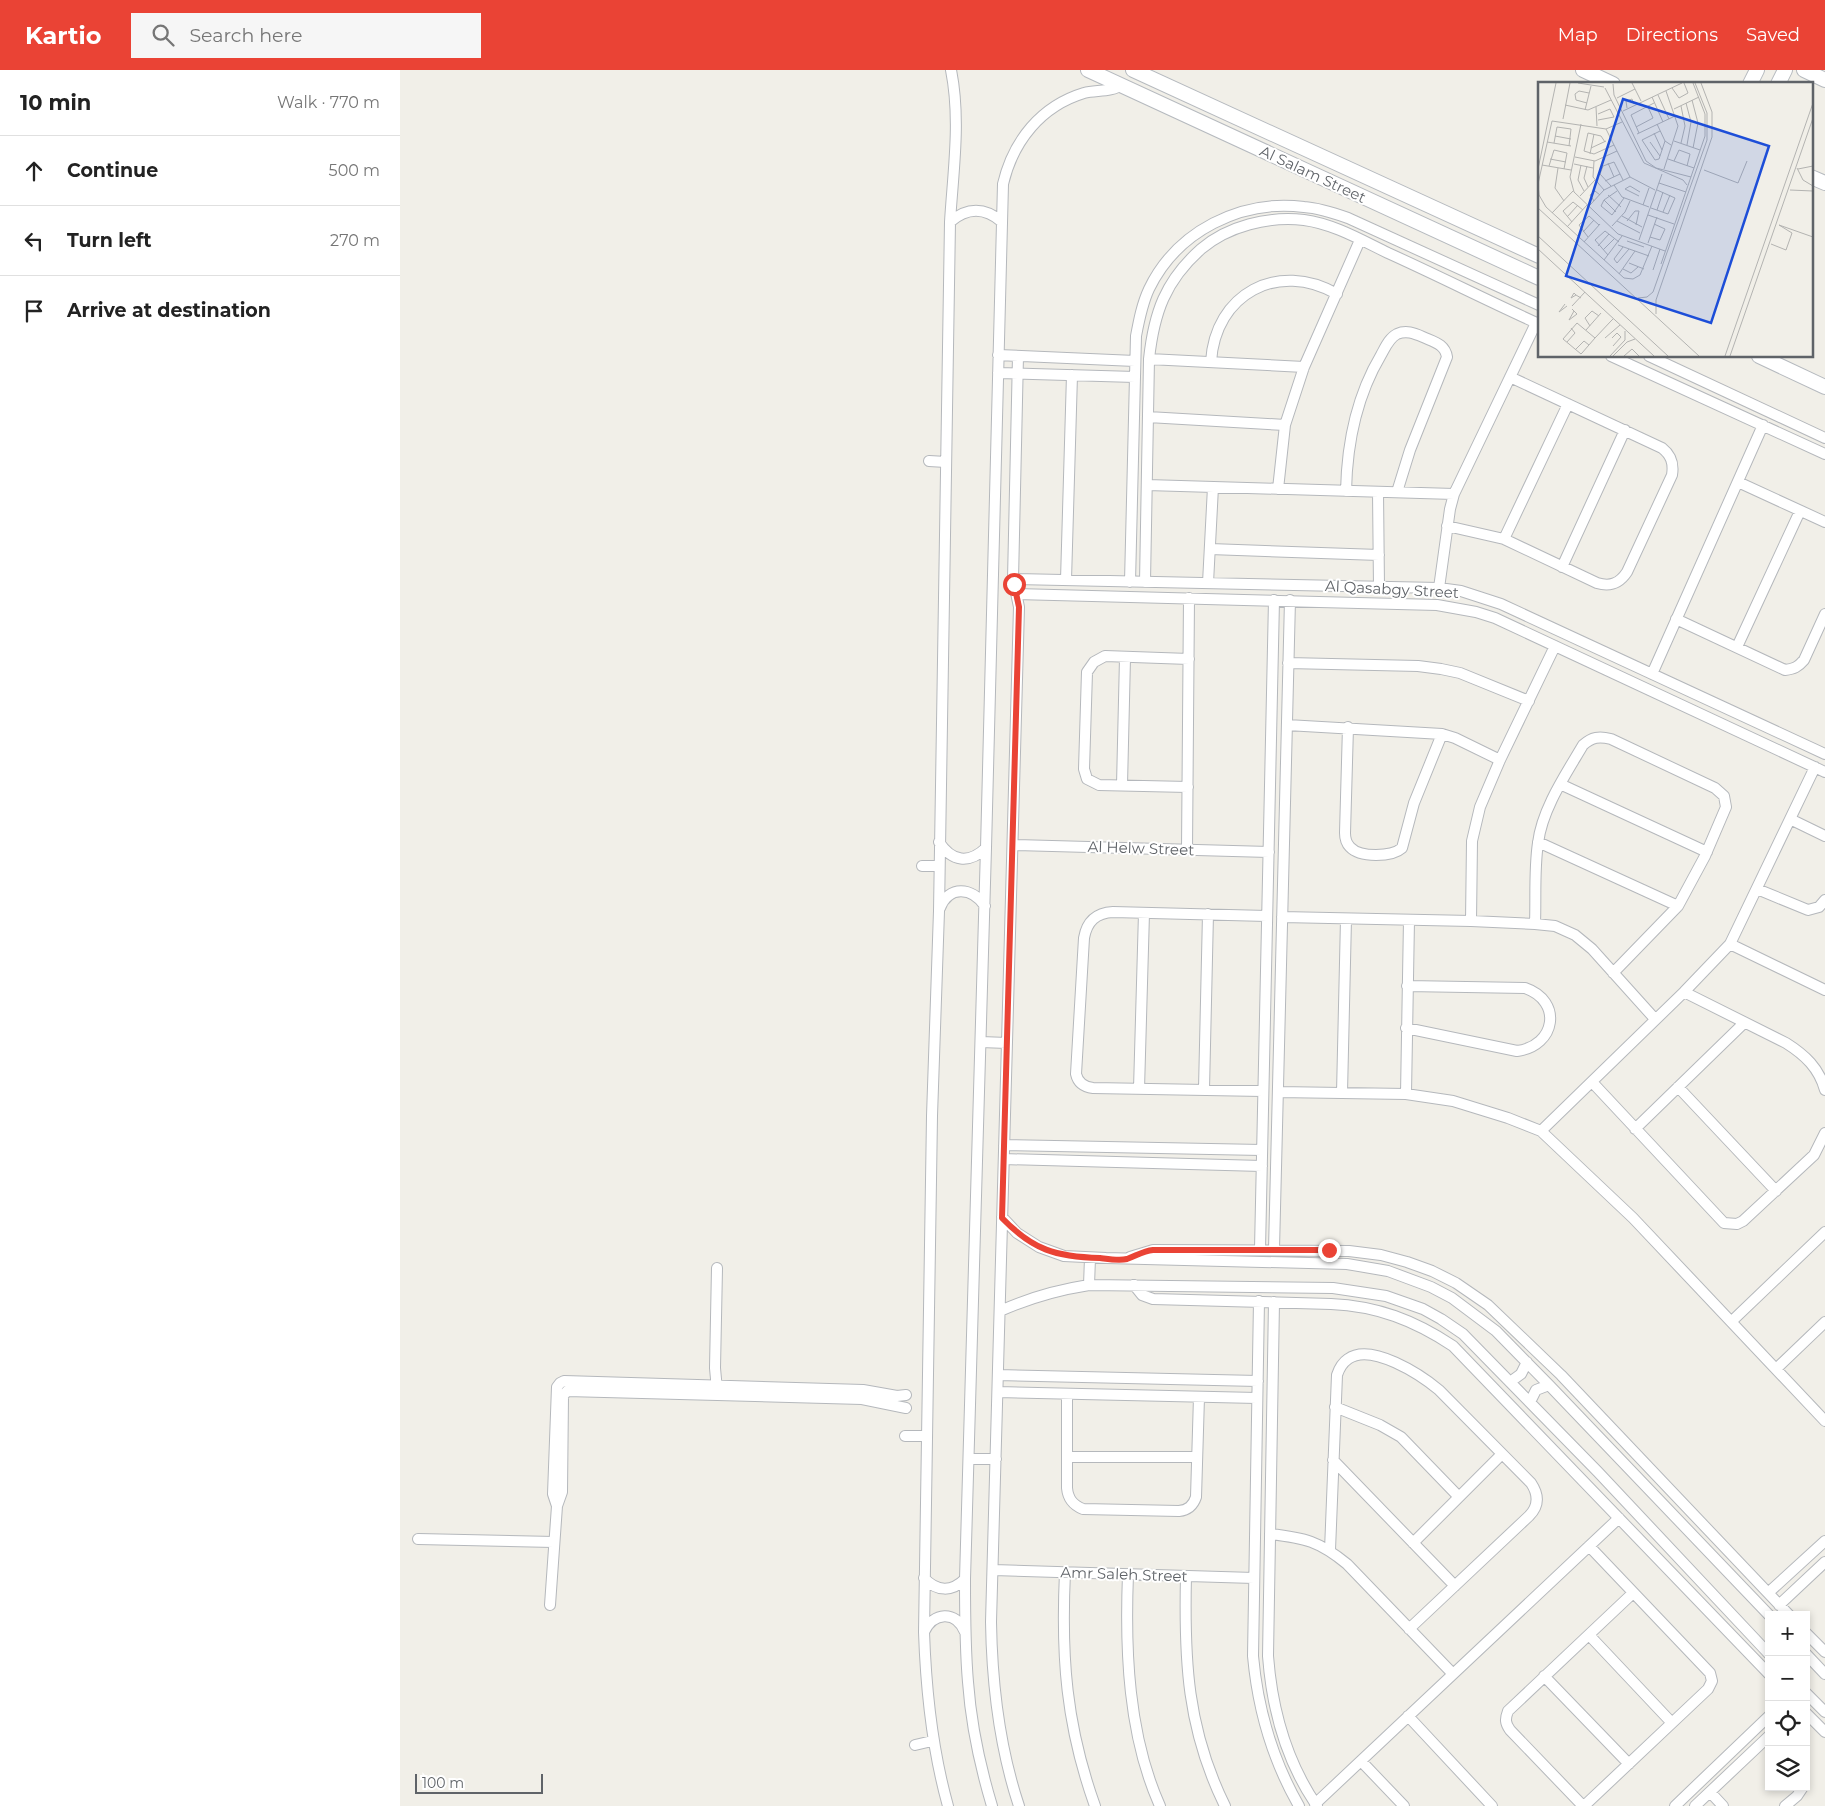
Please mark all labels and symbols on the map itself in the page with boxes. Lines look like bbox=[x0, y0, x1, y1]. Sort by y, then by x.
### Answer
inset map bbox=[1538, 82, 1812, 358]
street label: Al Salam Street bbox=[1257, 141, 1369, 207]
route start bbox=[1003, 573, 1026, 596]
street label: Al Qasabgy Street bbox=[1325, 576, 1459, 602]
street label: Al Helw Street bbox=[1087, 837, 1195, 859]
route end bbox=[1318, 1239, 1341, 1262]
street label: Amr Saleh Street bbox=[1060, 1562, 1188, 1586]
scale bar bbox=[415, 1771, 542, 1794]

